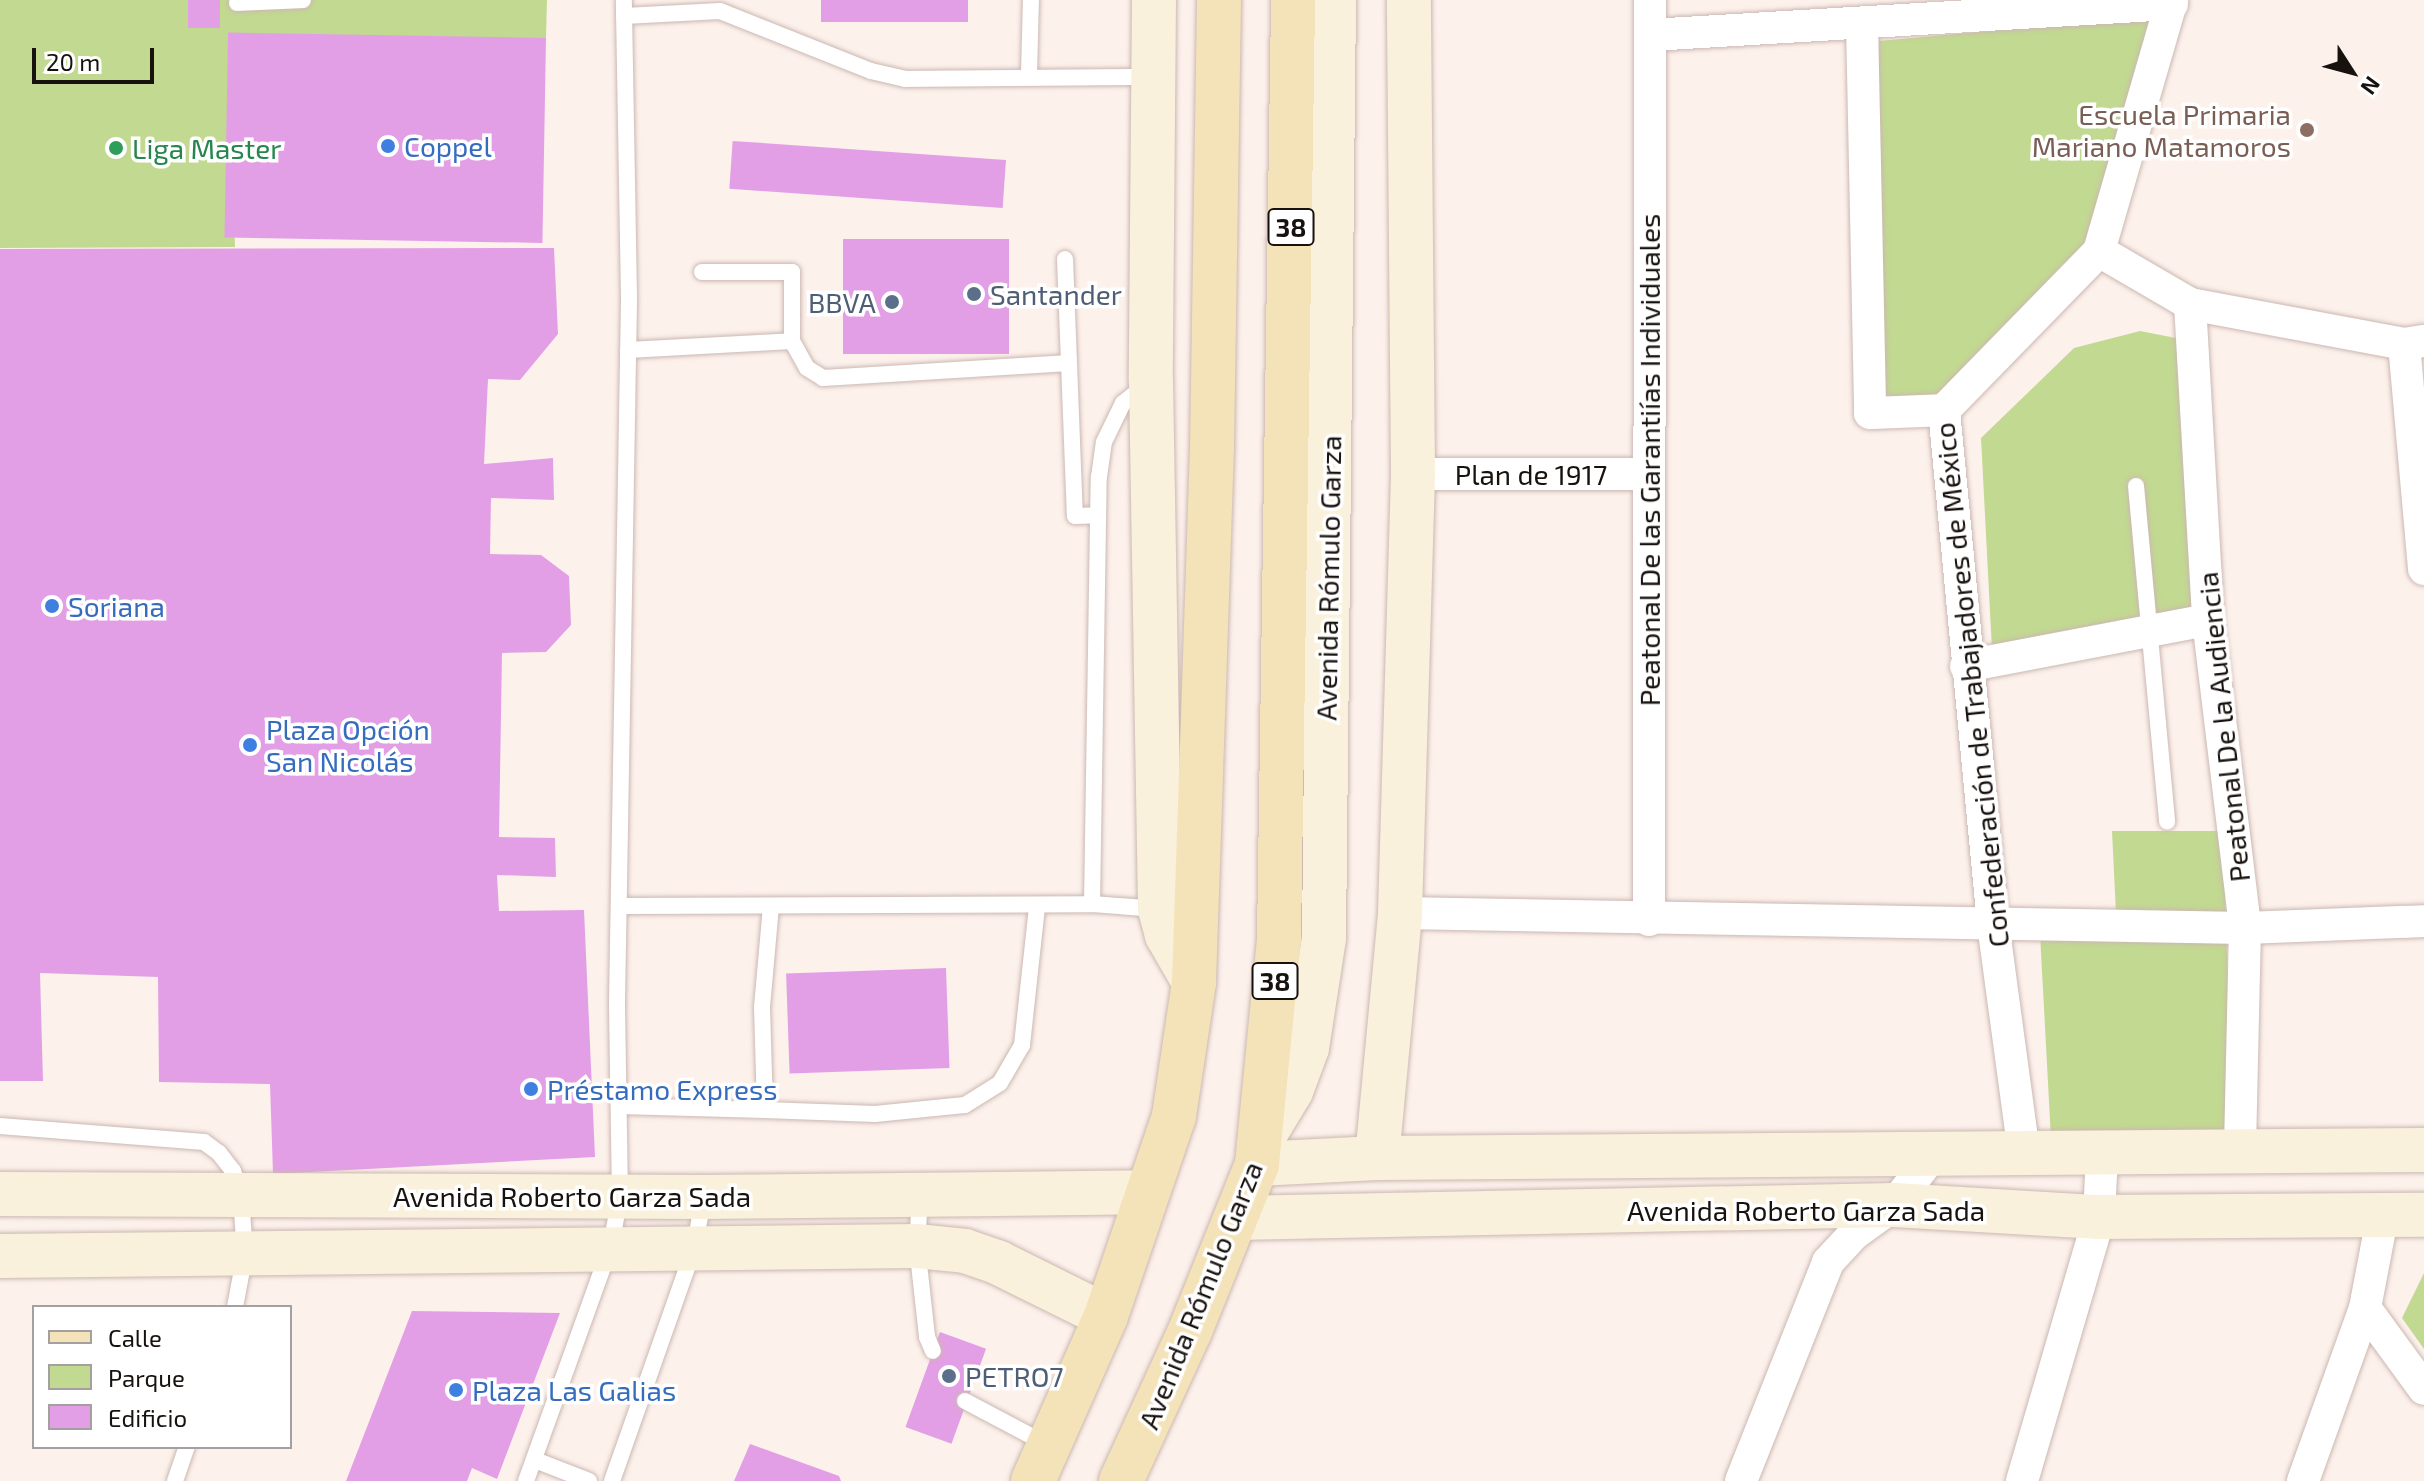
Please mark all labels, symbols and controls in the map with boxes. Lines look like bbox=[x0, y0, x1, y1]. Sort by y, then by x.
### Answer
scale bar bbox=[36, 32, 158, 82]
north arrow bbox=[2312, 32, 2392, 112]
text: 20 m bbox=[46, 47, 100, 76]
text: N bbox=[2356, 72, 2387, 100]
place label: Escuela Primaria Mariano Matamoros bbox=[2032, 97, 2291, 163]
marker: Escuela Primaria Mariano Matamoros bbox=[2298, 121, 2316, 139]
place label: Coppel bbox=[404, 129, 492, 163]
place label: Liga Master bbox=[132, 131, 282, 165]
marker: Coppel bbox=[379, 137, 397, 155]
marker: Liga Master bbox=[107, 139, 125, 157]
road number: 38 bbox=[1267, 205, 1315, 249]
street label: Peatonal De las Garantiías Individuales bbox=[1632, 213, 1666, 707]
place label: Santander bbox=[990, 277, 1122, 311]
place label: BBVA bbox=[808, 285, 876, 319]
marker: Santander bbox=[965, 285, 983, 303]
marker: BBVA bbox=[883, 293, 901, 311]
street label: Confederación de Trabajadores de México bbox=[1927, 421, 2015, 949]
street label: Avenida Rómulo Garza bbox=[1309, 435, 1347, 721]
street label: Plan de 1917 bbox=[1455, 457, 1607, 491]
street label: Peatonal De la Audiencia bbox=[2190, 570, 2256, 884]
place label: Soriana bbox=[68, 589, 165, 623]
marker: Soriana bbox=[43, 597, 61, 615]
place label: Plaza Opción San Nicolás bbox=[266, 712, 430, 778]
marker: Plaza Opción San Nicolás bbox=[241, 736, 259, 754]
road number: 38 bbox=[1251, 959, 1299, 1003]
place label: Préstamo Express bbox=[547, 1072, 777, 1106]
marker: Préstamo Express bbox=[522, 1080, 540, 1098]
street label: Avenida Rómulo Garza bbox=[1131, 1156, 1269, 1434]
street label: Avenida Roberto Garza Sada bbox=[393, 1179, 751, 1213]
street label: Avenida Roberto Garza Sada bbox=[1627, 1193, 1985, 1227]
legend bbox=[32, 1305, 292, 1449]
text: Calle bbox=[108, 1323, 162, 1352]
place label: PETRO7 bbox=[965, 1359, 1064, 1393]
text: Parque bbox=[108, 1363, 185, 1392]
marker: PETRO7 bbox=[940, 1367, 958, 1385]
place label: Plaza Las Galias bbox=[472, 1373, 676, 1407]
marker: Plaza Las Galias bbox=[447, 1381, 465, 1399]
text: Edificio bbox=[108, 1403, 187, 1432]

